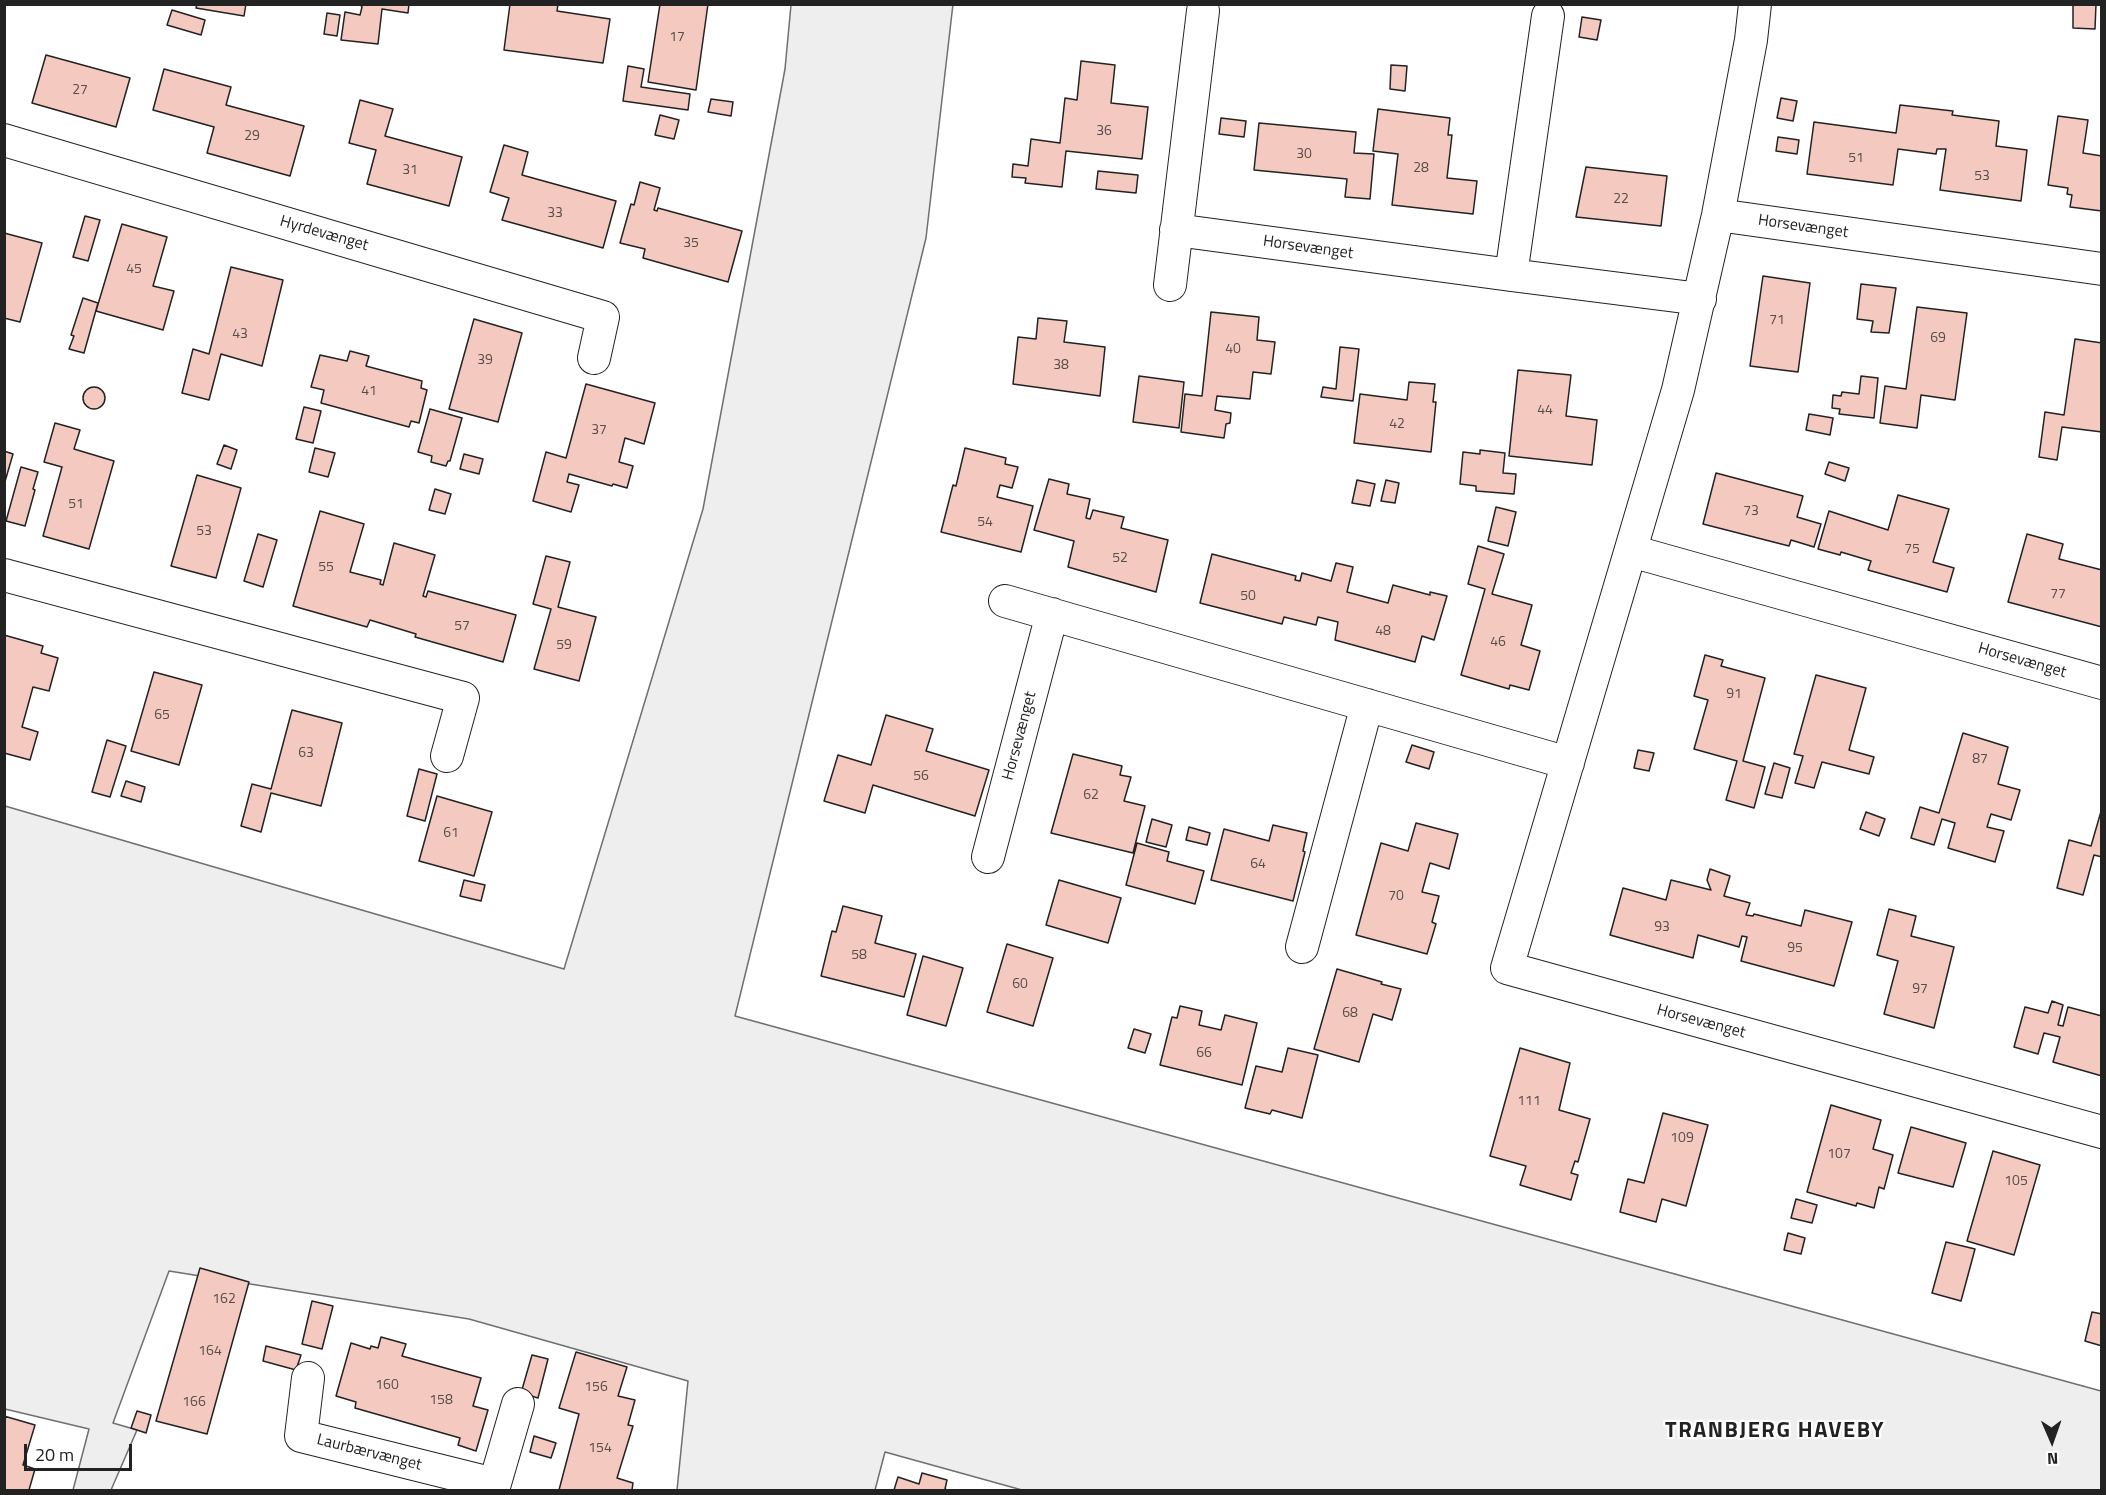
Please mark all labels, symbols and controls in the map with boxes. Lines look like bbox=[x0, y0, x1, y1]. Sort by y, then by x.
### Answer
house number: 17 bbox=[669, 30, 685, 46]
house number: 27 bbox=[72, 83, 88, 99]
house number: 36 bbox=[1096, 124, 1112, 140]
house number: 29 bbox=[244, 129, 260, 145]
house number: 30 bbox=[1296, 147, 1312, 163]
house number: 51 bbox=[1848, 151, 1864, 167]
house number: 28 bbox=[1413, 161, 1429, 177]
house number: 31 bbox=[402, 163, 418, 179]
house number: 53 bbox=[1974, 169, 1990, 185]
house number: 22 bbox=[1613, 192, 1629, 208]
house number: 33 bbox=[547, 206, 563, 222]
street label: Horsevænget bbox=[1757, 211, 1849, 243]
street label: Hyrdevænget bbox=[278, 212, 370, 256]
street label: Horsevænget bbox=[1262, 232, 1354, 264]
house number: 35 bbox=[683, 236, 699, 252]
house number: 45 bbox=[126, 262, 142, 278]
house number: 71 bbox=[1769, 313, 1785, 329]
house number: 43 bbox=[232, 327, 248, 343]
house number: 69 bbox=[1930, 331, 1946, 347]
house number: 40 bbox=[1225, 342, 1241, 358]
house number: 39 bbox=[477, 353, 493, 369]
house number: 38 bbox=[1053, 358, 1069, 374]
house number: 41 bbox=[361, 384, 377, 400]
house number: 44 bbox=[1537, 403, 1553, 419]
house number: 42 bbox=[1389, 417, 1405, 433]
house number: 37 bbox=[591, 423, 607, 439]
house number: 51 bbox=[68, 497, 84, 513]
house number: 73 bbox=[1743, 504, 1759, 520]
house number: 54 bbox=[977, 515, 993, 531]
house number: 53 bbox=[196, 524, 212, 540]
house number: 75 bbox=[1904, 542, 1920, 558]
house number: 52 bbox=[1112, 551, 1128, 567]
house number: 55 bbox=[318, 560, 334, 576]
house number: 77 bbox=[2050, 587, 2066, 603]
house number: 50 bbox=[1240, 589, 1256, 605]
house number: 57 bbox=[454, 619, 470, 635]
house number: 48 bbox=[1375, 624, 1391, 640]
house number: 46 bbox=[1490, 635, 1506, 651]
house number: 59 bbox=[556, 638, 572, 654]
street label: Horsevænget bbox=[1976, 639, 2068, 683]
house number: 91 bbox=[1726, 687, 1742, 703]
street label: Horsevænget bbox=[999, 690, 1041, 782]
house number: 65 bbox=[154, 708, 170, 724]
house number: 63 bbox=[298, 746, 314, 762]
house number: 87 bbox=[1972, 752, 1988, 768]
house number: 56 bbox=[913, 769, 929, 785]
house number: 62 bbox=[1083, 788, 1099, 804]
house number: 61 bbox=[443, 826, 459, 842]
house number: 64 bbox=[1250, 857, 1266, 873]
house number: 70 bbox=[1388, 889, 1404, 905]
house number: 93 bbox=[1654, 920, 1670, 936]
house number: 95 bbox=[1787, 941, 1803, 957]
house number: 58 bbox=[851, 948, 867, 964]
house number: 60 bbox=[1012, 977, 1028, 993]
house number: 97 bbox=[1912, 982, 1928, 998]
street label: Horsevænget bbox=[1655, 1001, 1747, 1043]
house number: 68 bbox=[1342, 1006, 1358, 1022]
house number: 66 bbox=[1196, 1046, 1212, 1062]
house number: 111 bbox=[1517, 1094, 1541, 1110]
house number: 109 bbox=[1670, 1131, 1694, 1147]
house number: 107 bbox=[1827, 1147, 1851, 1163]
house number: 105 bbox=[2004, 1174, 2028, 1190]
house number: 162 bbox=[212, 1292, 236, 1308]
house number: 164 bbox=[198, 1344, 222, 1360]
house number: 160 bbox=[375, 1378, 399, 1394]
house number: 156 bbox=[584, 1380, 608, 1396]
house number: 158 bbox=[429, 1393, 453, 1409]
house number: 166 bbox=[182, 1395, 206, 1411]
north arrow bbox=[2022, 1411, 2082, 1471]
district label: TRANBJERG HAVEBY bbox=[1665, 1419, 1885, 1445]
street label: Laurbærvænget bbox=[315, 1431, 423, 1475]
scale bar bbox=[27, 1432, 135, 1470]
text: 20 m bbox=[35, 1441, 74, 1468]
house number: 154 bbox=[588, 1441, 612, 1457]
text: N bbox=[2047, 1447, 2059, 1471]

